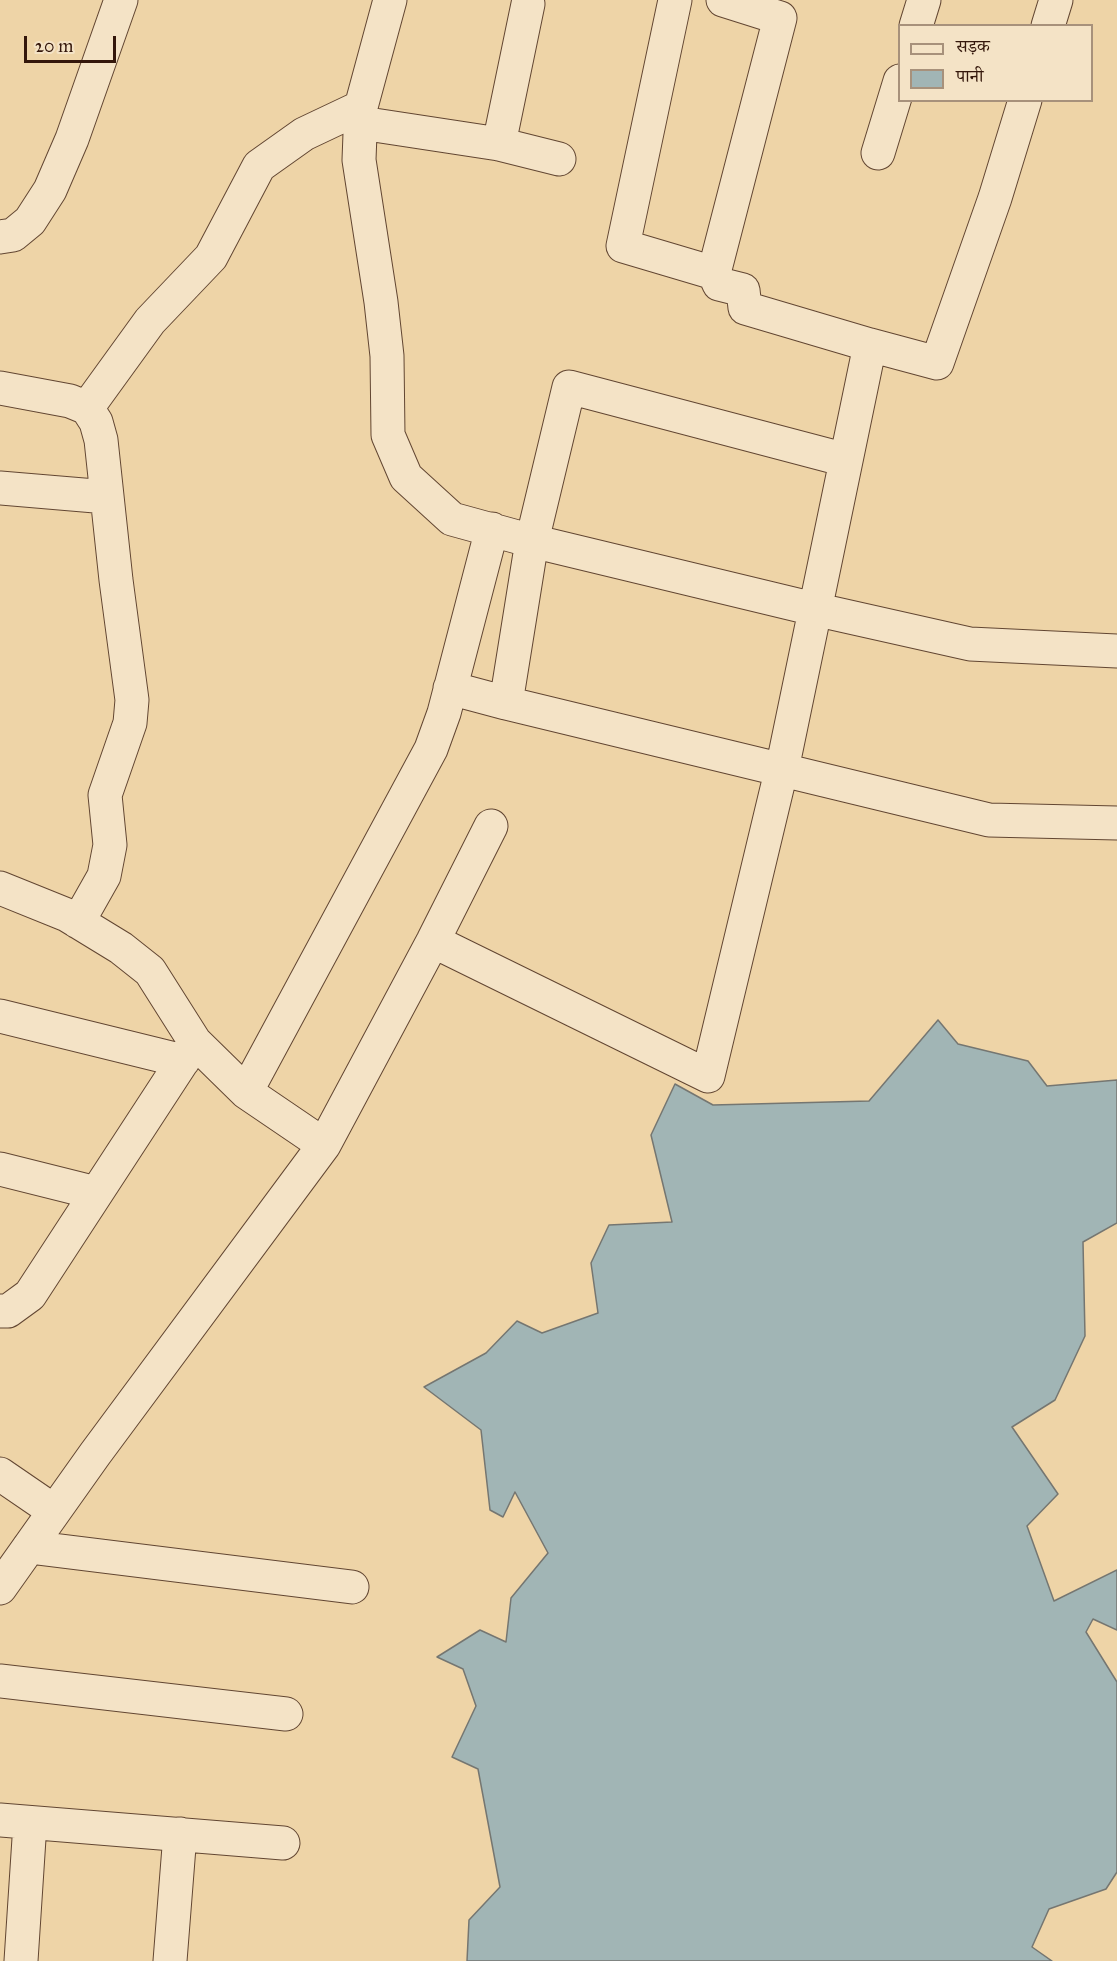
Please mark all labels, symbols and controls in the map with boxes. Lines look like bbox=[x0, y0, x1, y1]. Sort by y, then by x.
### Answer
scale bar bbox=[27, 24, 118, 62]
legend bbox=[898, 24, 1093, 102]
text: 20 m bbox=[35, 35, 73, 57]
text: सड़क bbox=[956, 35, 990, 57]
text: पानी bbox=[956, 65, 983, 87]

